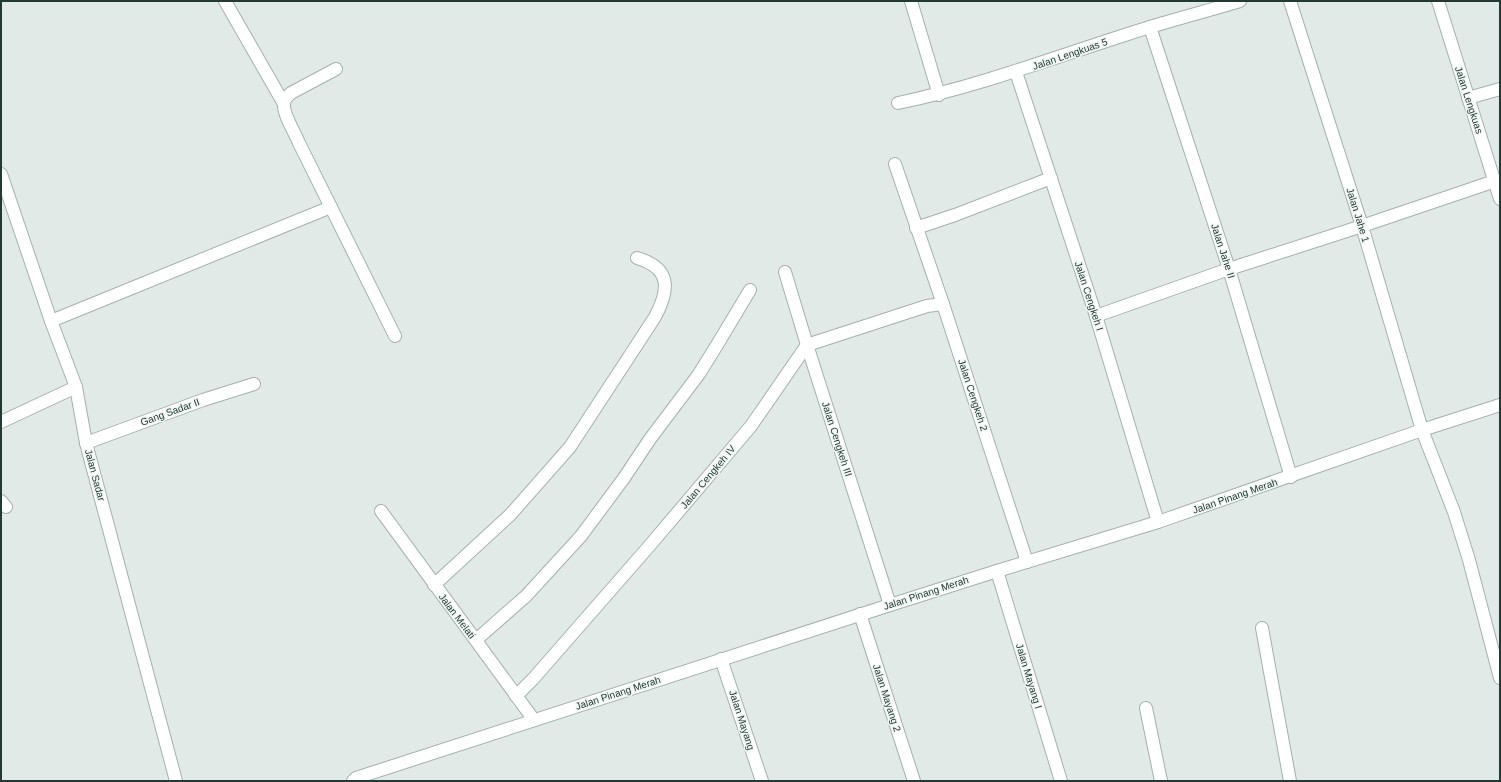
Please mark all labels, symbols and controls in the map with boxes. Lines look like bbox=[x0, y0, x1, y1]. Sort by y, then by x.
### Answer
street label: Jalan Lengkuas 5 bbox=[1031, 36, 1109, 72]
street label: Jalan Lengkuas bbox=[1453, 65, 1485, 135]
street label: Jalan Jahe 1 bbox=[1344, 186, 1372, 244]
street label: Jalan Jahe II bbox=[1209, 222, 1237, 280]
street label: Jalan Cengkeh I bbox=[1073, 260, 1105, 332]
street label: Jalan Cengkeh 2 bbox=[956, 358, 990, 433]
street label: Gang Sadar II bbox=[139, 396, 201, 428]
street label: Jalan Cengkeh III bbox=[820, 400, 854, 478]
street label: Jalan Cengkeh IV bbox=[678, 443, 738, 511]
street label: Jalan Sadar bbox=[83, 448, 107, 503]
street label: Jalan Pinang Merah bbox=[1191, 476, 1279, 516]
street label: Jalan Pinang Merah bbox=[882, 574, 970, 612]
street label: Jalan Melati bbox=[437, 591, 477, 641]
street label: Jalan Mayang I bbox=[1014, 642, 1044, 710]
street label: Jalan Mayang 2 bbox=[871, 663, 903, 734]
street label: Jalan Pinang Merah bbox=[574, 674, 662, 712]
street label: Jalan Mayang bbox=[727, 689, 757, 751]

